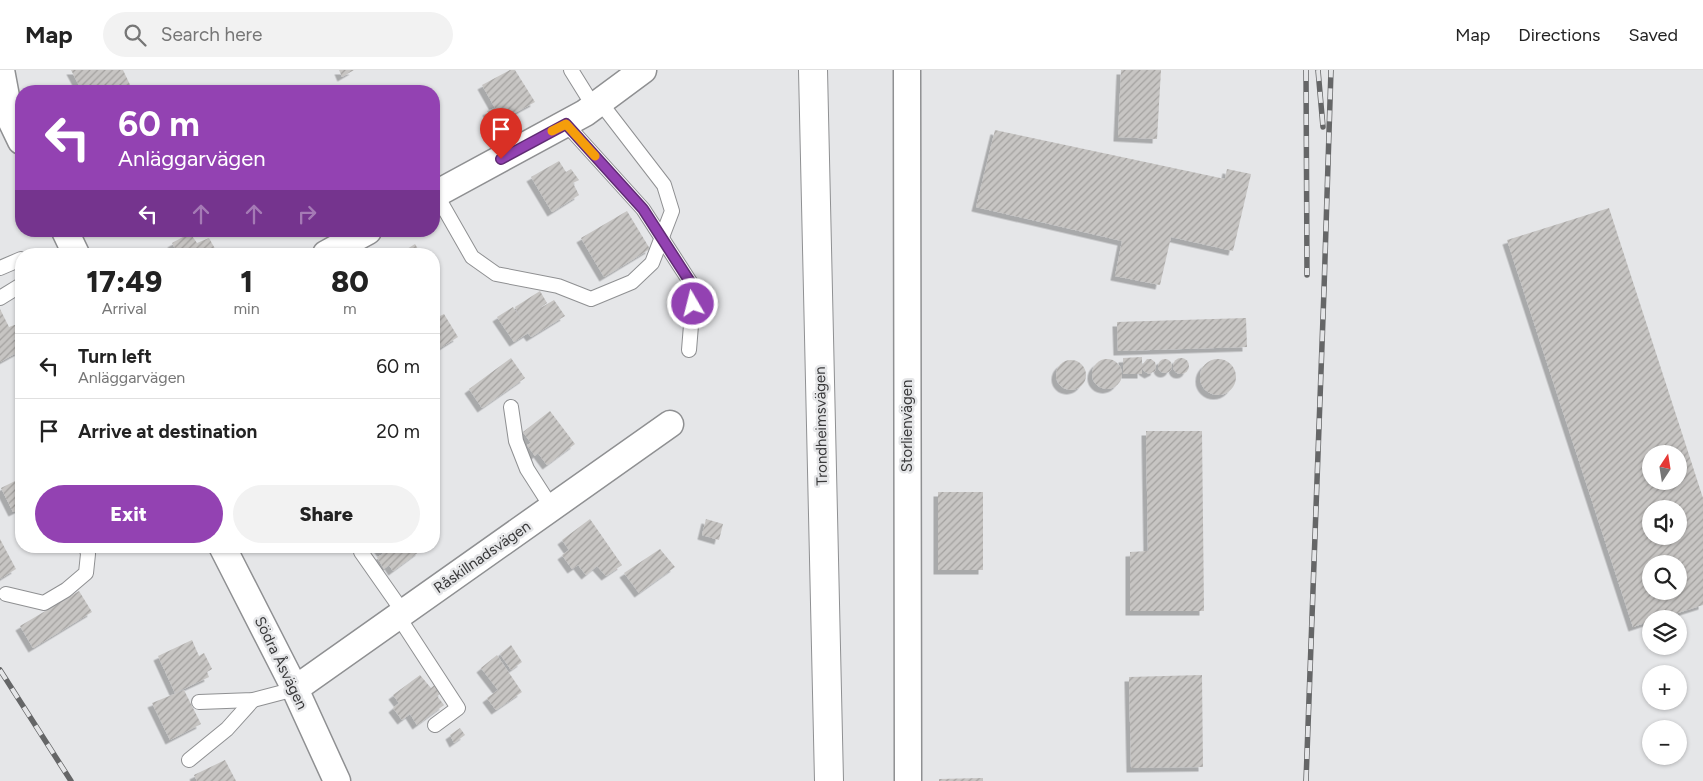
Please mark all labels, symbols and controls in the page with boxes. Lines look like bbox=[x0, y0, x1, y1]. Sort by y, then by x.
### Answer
search box bbox=[103, 12, 453, 57]
text: Map bbox=[25, 20, 73, 49]
icon: search bbox=[121, 21, 149, 49]
text: Search here bbox=[161, 23, 262, 46]
text: Map bbox=[1455, 24, 1490, 46]
text: Directions bbox=[1518, 24, 1600, 46]
text: Saved bbox=[1628, 24, 1678, 46]
text: 60 m bbox=[118, 103, 200, 145]
icon: left bbox=[35, 105, 100, 170]
pin bbox=[480, 108, 522, 159]
icon: arrive bbox=[487, 115, 515, 143]
text: Anläggarvägen bbox=[118, 145, 266, 172]
icon: left bbox=[134, 200, 162, 228]
icon: ahead bbox=[187, 200, 215, 228]
icon: ahead bbox=[240, 200, 268, 228]
icon: right bbox=[293, 200, 321, 228]
text: 17:49 bbox=[86, 263, 162, 300]
text: 1 bbox=[240, 263, 253, 300]
text: 80 bbox=[331, 263, 369, 300]
position arrow bbox=[666, 277, 718, 329]
text: Arrival bbox=[102, 299, 147, 318]
text: min bbox=[233, 299, 260, 318]
text: m bbox=[343, 299, 357, 318]
text: Turn left bbox=[78, 345, 152, 368]
icon: left bbox=[35, 352, 63, 380]
text: 60 m bbox=[376, 355, 420, 378]
street label: Trondheimsvägen bbox=[811, 366, 831, 486]
text: Anläggarvägen bbox=[78, 368, 185, 387]
street label: Storlienvägen bbox=[898, 380, 916, 472]
icon: arrive bbox=[35, 417, 63, 445]
text: Arrive at destination bbox=[78, 420, 257, 443]
text: 20 m bbox=[376, 420, 420, 443]
north arrow bbox=[1642, 445, 1688, 490]
map controls bbox=[1642, 445, 1687, 765]
button: Exit bbox=[35, 485, 223, 543]
button: Share bbox=[233, 485, 420, 543]
button: sound bbox=[1642, 500, 1687, 545]
street label: Råskillnadsvägen bbox=[430, 517, 534, 597]
button: search bbox=[1642, 555, 1687, 600]
button: layers bbox=[1642, 610, 1687, 655]
street label: Södra Åsvägen bbox=[251, 614, 311, 712]
button: + bbox=[1642, 665, 1687, 710]
button: − bbox=[1642, 720, 1687, 765]

